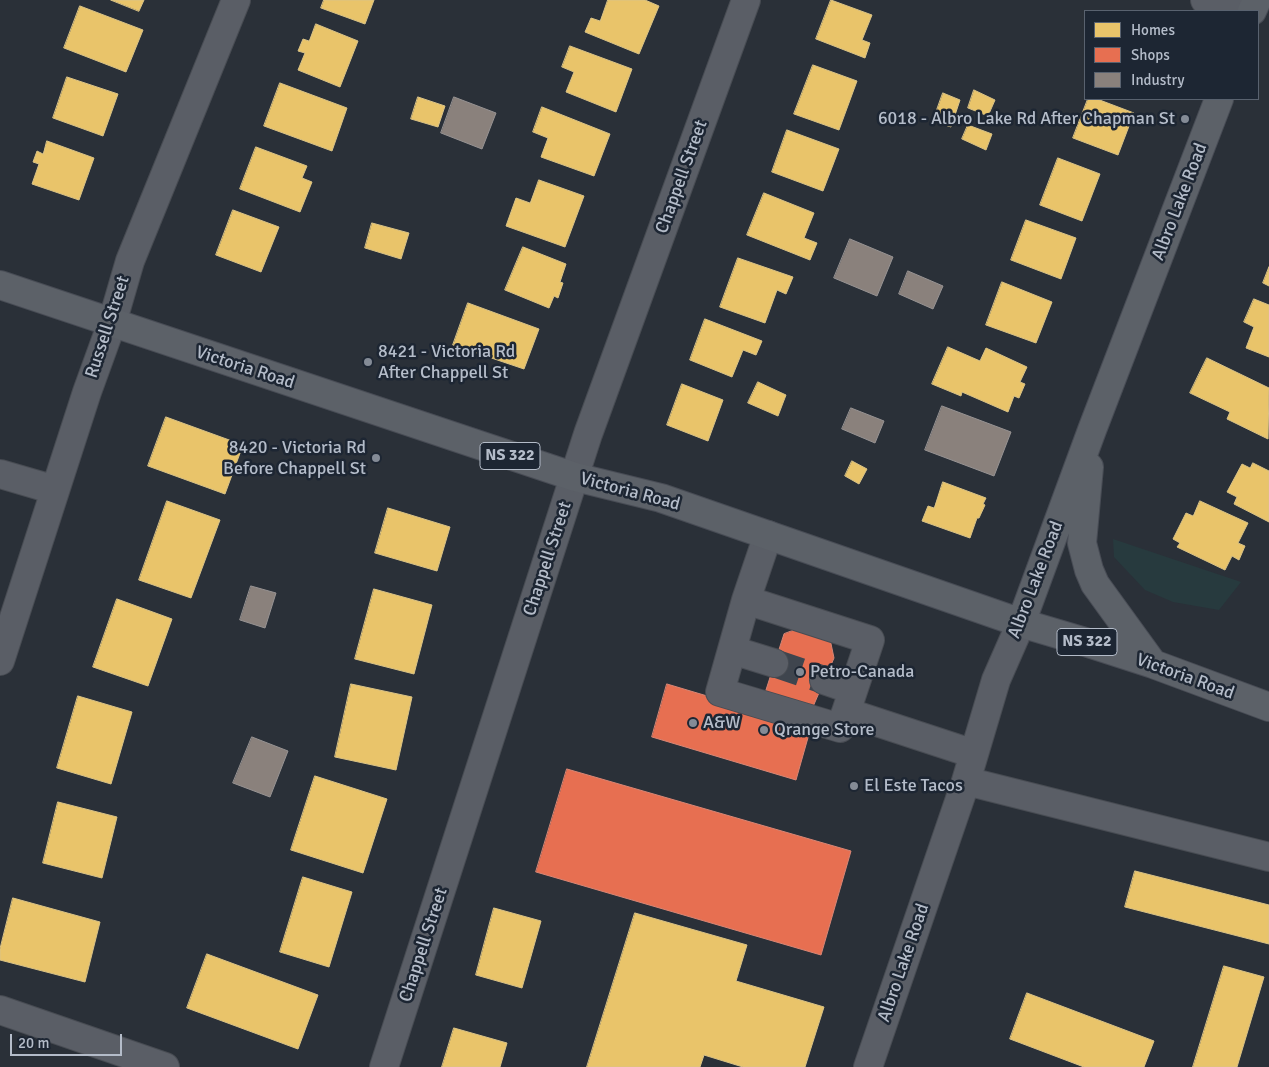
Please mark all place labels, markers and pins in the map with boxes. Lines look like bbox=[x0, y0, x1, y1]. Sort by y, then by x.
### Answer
place label: 6018 - Albro Lake Rd After Chapman St bbox=[878, 108, 1175, 130]
marker: 6018 - Albro Lake Rd After Chapman St bbox=[1179, 113, 1191, 125]
place label: 8421 - Victoria Rd After Chappell St bbox=[378, 341, 515, 384]
marker: 8421 - Victoria Rd After Chappell St bbox=[362, 356, 374, 368]
place label: 8420 - Victoria Rd Before Chappell St bbox=[223, 437, 366, 479]
marker: 8420 - Victoria Rd Before Chappell St bbox=[370, 452, 382, 464]
place label: Petro-Canada bbox=[810, 661, 914, 683]
marker: Petro-Canada bbox=[794, 666, 806, 678]
place label: A&W bbox=[703, 712, 741, 734]
marker: A&W bbox=[687, 717, 699, 729]
place label: Qrange Store bbox=[774, 719, 874, 741]
marker: Qrange Store bbox=[758, 724, 770, 736]
place label: El Este Tacos bbox=[864, 775, 963, 797]
marker: El Este Tacos bbox=[848, 780, 860, 792]

